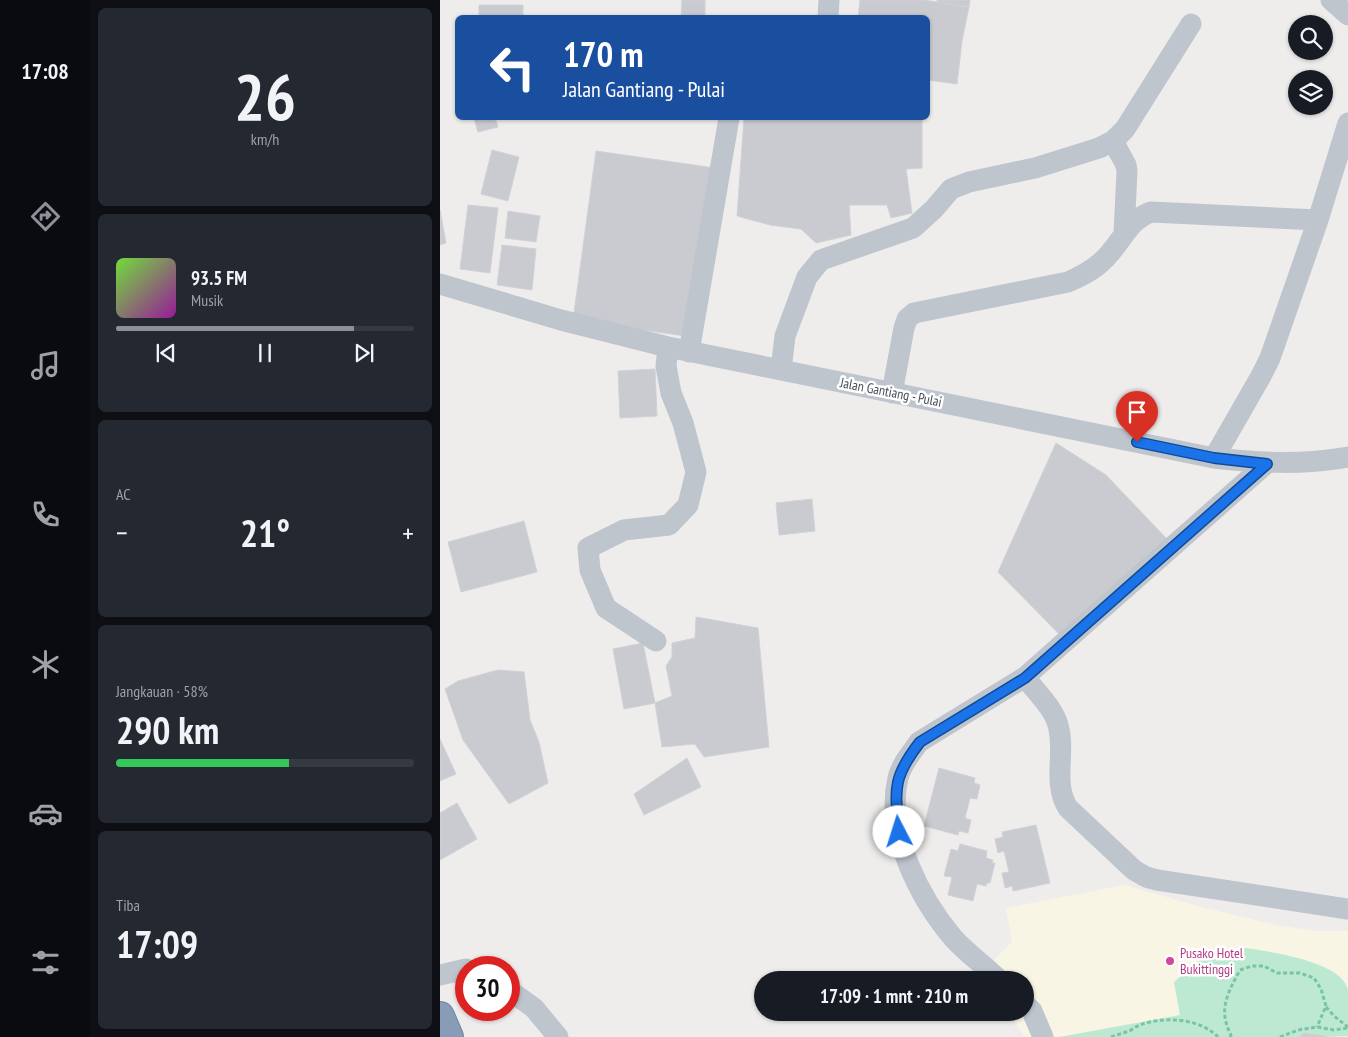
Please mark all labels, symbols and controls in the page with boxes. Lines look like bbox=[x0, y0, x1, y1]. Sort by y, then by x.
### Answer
map controls bbox=[1288, 15, 1333, 115]
button: search bbox=[1288, 15, 1333, 60]
text: 170 m bbox=[563, 31, 644, 77]
icon: left bbox=[480, 35, 545, 100]
text: 26 bbox=[234, 54, 296, 138]
text: 17:08 bbox=[21, 57, 69, 85]
button: layers bbox=[1288, 70, 1333, 115]
text: Jalan Gantiang - Pulai bbox=[563, 75, 725, 103]
text: km/h bbox=[251, 129, 279, 149]
icon: directions bbox=[28, 199, 63, 234]
text: 93.5 FM bbox=[191, 266, 247, 290]
text: Musik bbox=[191, 290, 223, 310]
icon: previous bbox=[152, 339, 180, 367]
icon: pause bbox=[251, 339, 279, 367]
icon: next bbox=[350, 339, 378, 367]
icon: music bbox=[28, 348, 63, 383]
street label: Jalan Gantiang - Pulai bbox=[838, 373, 943, 411]
pin bbox=[1116, 391, 1158, 442]
icon: arrive bbox=[1123, 398, 1151, 426]
text: AC bbox=[116, 484, 131, 504]
icon: phone bbox=[28, 497, 63, 532]
text: 21° bbox=[240, 508, 290, 557]
text: − bbox=[116, 514, 128, 551]
text: + bbox=[402, 514, 414, 551]
icon: climate bbox=[28, 647, 63, 682]
text: Jangkauan · 58% bbox=[116, 681, 208, 701]
text: 290 km bbox=[116, 705, 219, 754]
icon: car bbox=[28, 796, 63, 831]
position arrow bbox=[872, 805, 924, 857]
text: Tiba bbox=[116, 895, 140, 915]
text: 17:09 bbox=[116, 919, 198, 968]
place label: Pusako Hotel Bukittinggi bbox=[1180, 944, 1244, 978]
icon: filters bbox=[28, 945, 63, 980]
marker: Pusako Hotel Bukittinggi bbox=[1164, 955, 1176, 967]
speed limit sign: 30 bbox=[455, 956, 520, 1021]
text: 17:09 · 1 mnt · 210 m bbox=[820, 984, 968, 1008]

